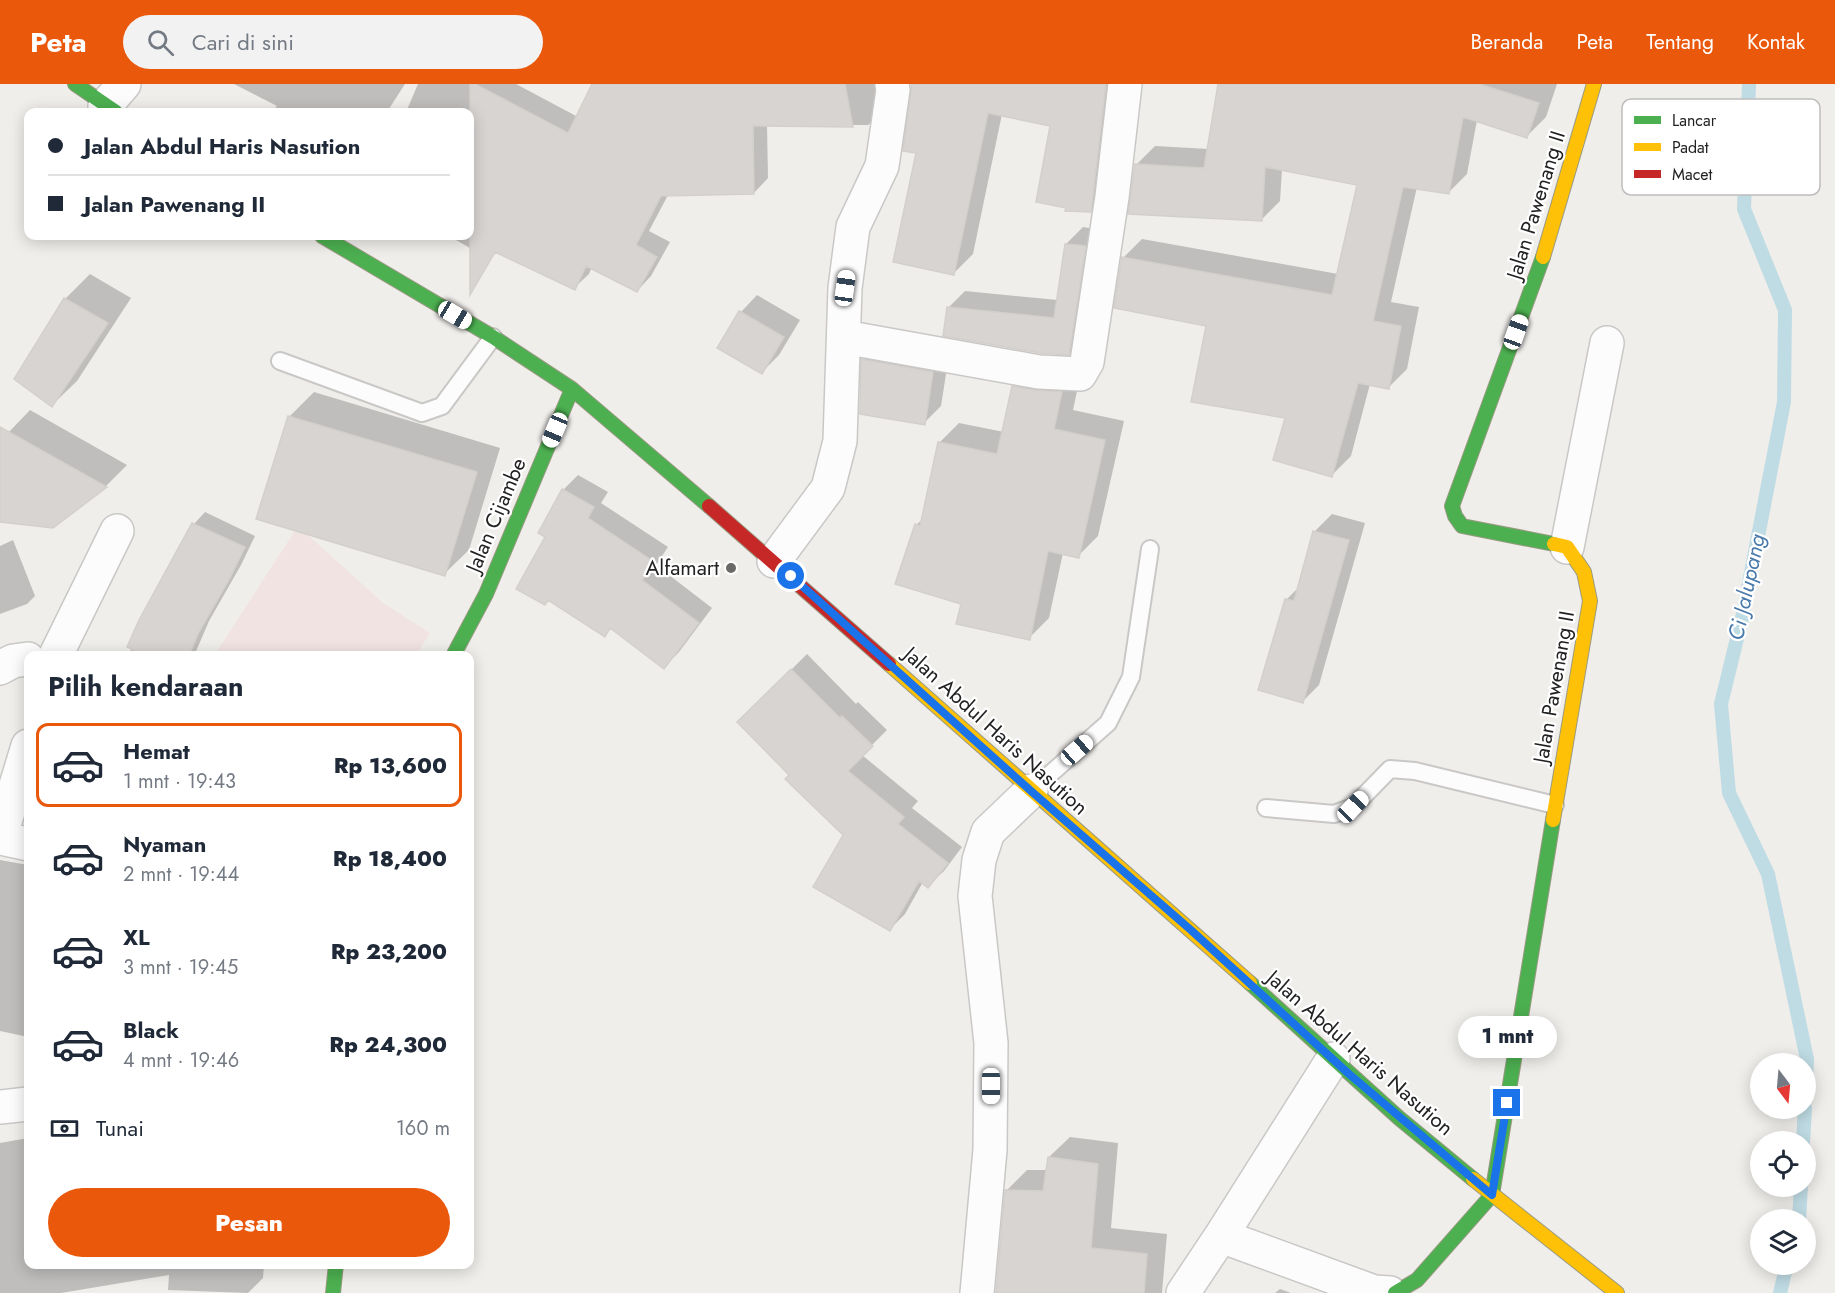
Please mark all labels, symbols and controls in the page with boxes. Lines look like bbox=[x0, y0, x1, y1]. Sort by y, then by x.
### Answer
search box bbox=[123, 15, 543, 69]
text: Peta bbox=[30, 22, 87, 63]
icon: search bbox=[144, 26, 177, 59]
text: Cari di sini bbox=[192, 26, 294, 58]
text: Beranda bbox=[1470, 27, 1543, 57]
text: Peta bbox=[1576, 27, 1613, 57]
text: Tentang bbox=[1646, 27, 1714, 57]
text: Kontak bbox=[1747, 27, 1805, 57]
legend bbox=[1622, 99, 1820, 195]
text: Lancar bbox=[1672, 109, 1717, 132]
street label: Jalan Pawenang II bbox=[1498, 127, 1573, 286]
text: Jalan Abdul Haris Nasution bbox=[84, 130, 360, 162]
text: Padat bbox=[1672, 136, 1709, 159]
text: Macet bbox=[1672, 163, 1713, 186]
text: Jalan Pawenang II bbox=[84, 188, 265, 220]
car bbox=[834, 269, 856, 307]
car bbox=[435, 298, 475, 332]
car bbox=[1501, 312, 1531, 352]
car bbox=[540, 410, 570, 450]
street label: Jalan Cijambe bbox=[457, 453, 534, 580]
water label: Ci Jalupang bbox=[1719, 531, 1773, 643]
place label: Alfamart bbox=[645, 553, 719, 583]
marker: Alfamart bbox=[724, 561, 738, 575]
route start bbox=[777, 562, 804, 589]
street label: Jalan Pawenang II bbox=[1525, 609, 1582, 768]
street label: Jalan Abdul Haris Nasution bbox=[895, 638, 1095, 822]
text: Pilih kendaraan bbox=[48, 667, 244, 706]
car bbox=[1058, 731, 1096, 769]
text: Hemat bbox=[123, 735, 190, 767]
icon: car bbox=[51, 738, 105, 792]
text: Rp 13,600 bbox=[334, 749, 447, 781]
text: 1 mnt · 19:43 bbox=[123, 767, 236, 796]
car bbox=[1334, 788, 1372, 826]
text: Nyaman bbox=[123, 828, 206, 860]
icon: car bbox=[51, 831, 105, 885]
text: Rp 18,400 bbox=[333, 842, 447, 874]
text: 2 mnt · 19:44 bbox=[123, 860, 239, 889]
text: XL bbox=[123, 921, 150, 953]
icon: car bbox=[51, 924, 105, 978]
text: Rp 23,200 bbox=[331, 935, 447, 967]
text: 3 mnt · 19:45 bbox=[123, 953, 238, 982]
street label: Jalan Abdul Haris Nasution bbox=[1258, 961, 1460, 1143]
text: Black bbox=[123, 1014, 179, 1046]
callout: 1 mnt bbox=[1458, 1016, 1556, 1058]
icon: car bbox=[51, 1017, 105, 1071]
text: 1 mnt bbox=[1482, 1022, 1533, 1051]
text: Rp 24,300 bbox=[329, 1028, 447, 1060]
text: 4 mnt · 19:46 bbox=[123, 1046, 239, 1075]
north arrow bbox=[1750, 1053, 1816, 1119]
map controls bbox=[1750, 1053, 1816, 1275]
car bbox=[982, 1068, 1000, 1104]
route end bbox=[1493, 1089, 1520, 1116]
icon: cash bbox=[48, 1112, 81, 1145]
text: Tunai bbox=[96, 1112, 144, 1144]
text: 160 m bbox=[396, 1114, 450, 1143]
button: locate bbox=[1750, 1131, 1816, 1197]
button: Pesan bbox=[48, 1188, 450, 1257]
button: layers bbox=[1750, 1209, 1816, 1275]

